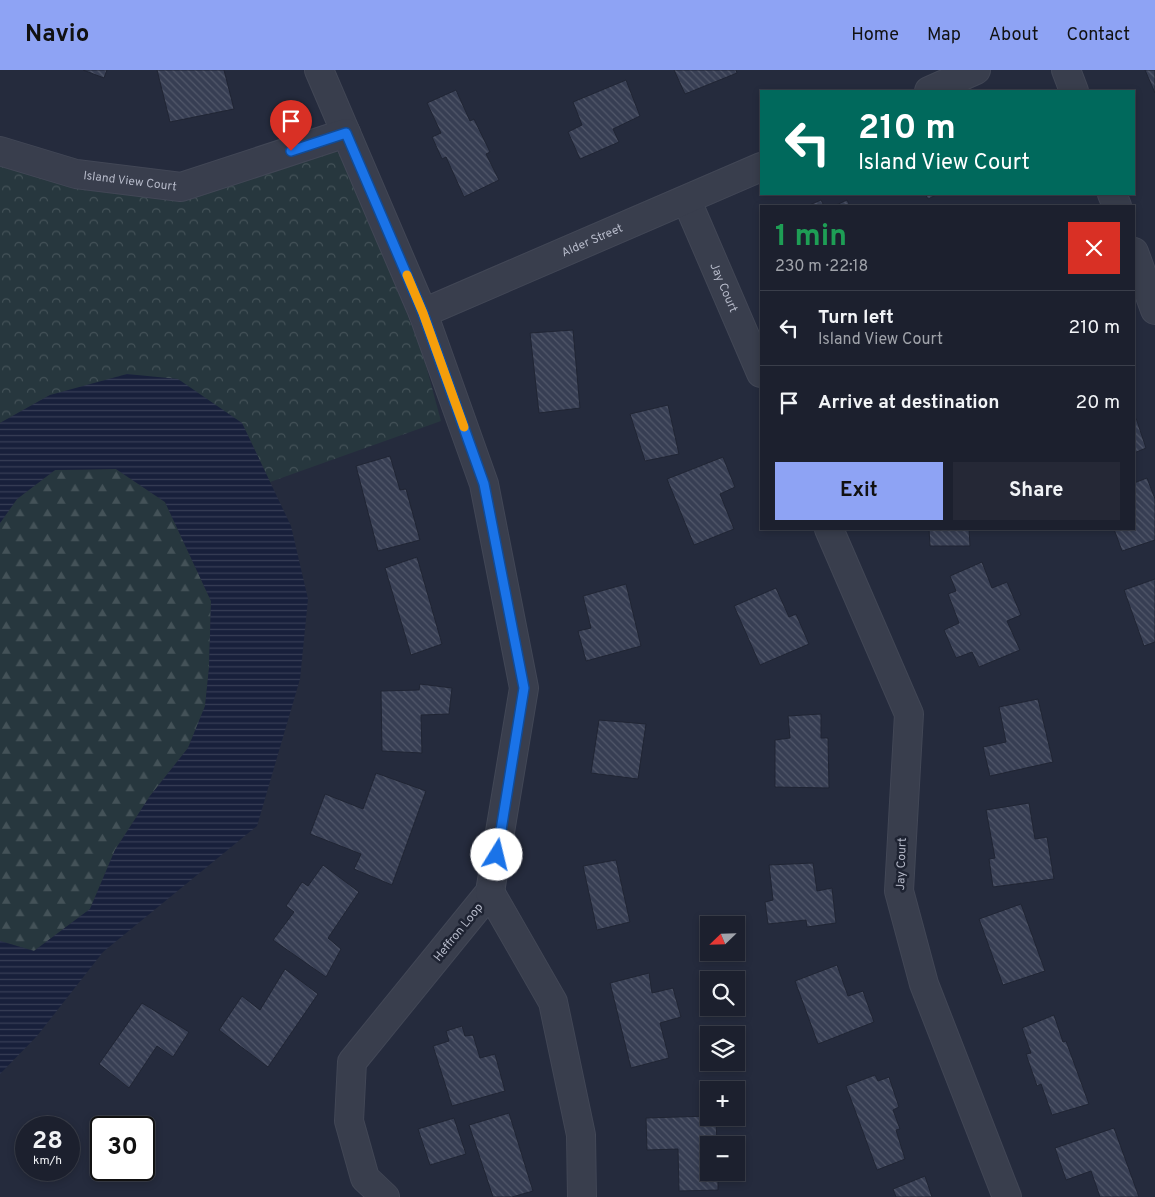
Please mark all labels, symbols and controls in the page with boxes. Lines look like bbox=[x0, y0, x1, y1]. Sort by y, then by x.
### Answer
text: Navio bbox=[25, 20, 89, 50]
text: Home bbox=[851, 24, 899, 47]
text: Map bbox=[927, 24, 961, 47]
text: About bbox=[989, 24, 1038, 47]
text: Contact bbox=[1066, 24, 1130, 47]
pin bbox=[270, 100, 312, 151]
icon: arrive bbox=[277, 107, 305, 135]
text: 210 m bbox=[858, 107, 956, 151]
icon: left bbox=[775, 110, 840, 175]
text: Island View Court bbox=[858, 150, 1030, 177]
street label: Island View Court bbox=[82, 168, 178, 195]
text: 1 min bbox=[775, 219, 847, 256]
street label: Alder Street bbox=[559, 221, 625, 261]
button: close bbox=[1068, 222, 1120, 274]
text: 230 m · 22:18 bbox=[775, 257, 868, 277]
street label: Jay Court bbox=[705, 260, 741, 315]
text: Turn left bbox=[818, 306, 894, 330]
icon: left bbox=[775, 314, 803, 342]
text: 210 m bbox=[1069, 316, 1120, 340]
text: Island View Court bbox=[818, 330, 943, 350]
icon: arrive bbox=[775, 389, 803, 417]
text: Arrive at destination bbox=[818, 391, 999, 415]
text: 20 m bbox=[1076, 391, 1120, 415]
button: Exit bbox=[775, 462, 943, 520]
button: Share bbox=[953, 462, 1120, 520]
position arrow bbox=[470, 828, 522, 880]
street label: Jay Court bbox=[893, 837, 911, 891]
street label: Heffron Loop bbox=[430, 900, 487, 965]
north arrow bbox=[700, 916, 745, 961]
map controls bbox=[700, 916, 745, 1181]
button: search bbox=[700, 971, 745, 1016]
button: layers bbox=[700, 1026, 745, 1071]
button: + bbox=[700, 1081, 745, 1126]
speed limit sign: 30 bbox=[90, 1116, 155, 1181]
text: 28 bbox=[32, 1126, 63, 1158]
button: − bbox=[700, 1136, 745, 1181]
text: km/h bbox=[33, 1153, 62, 1169]

